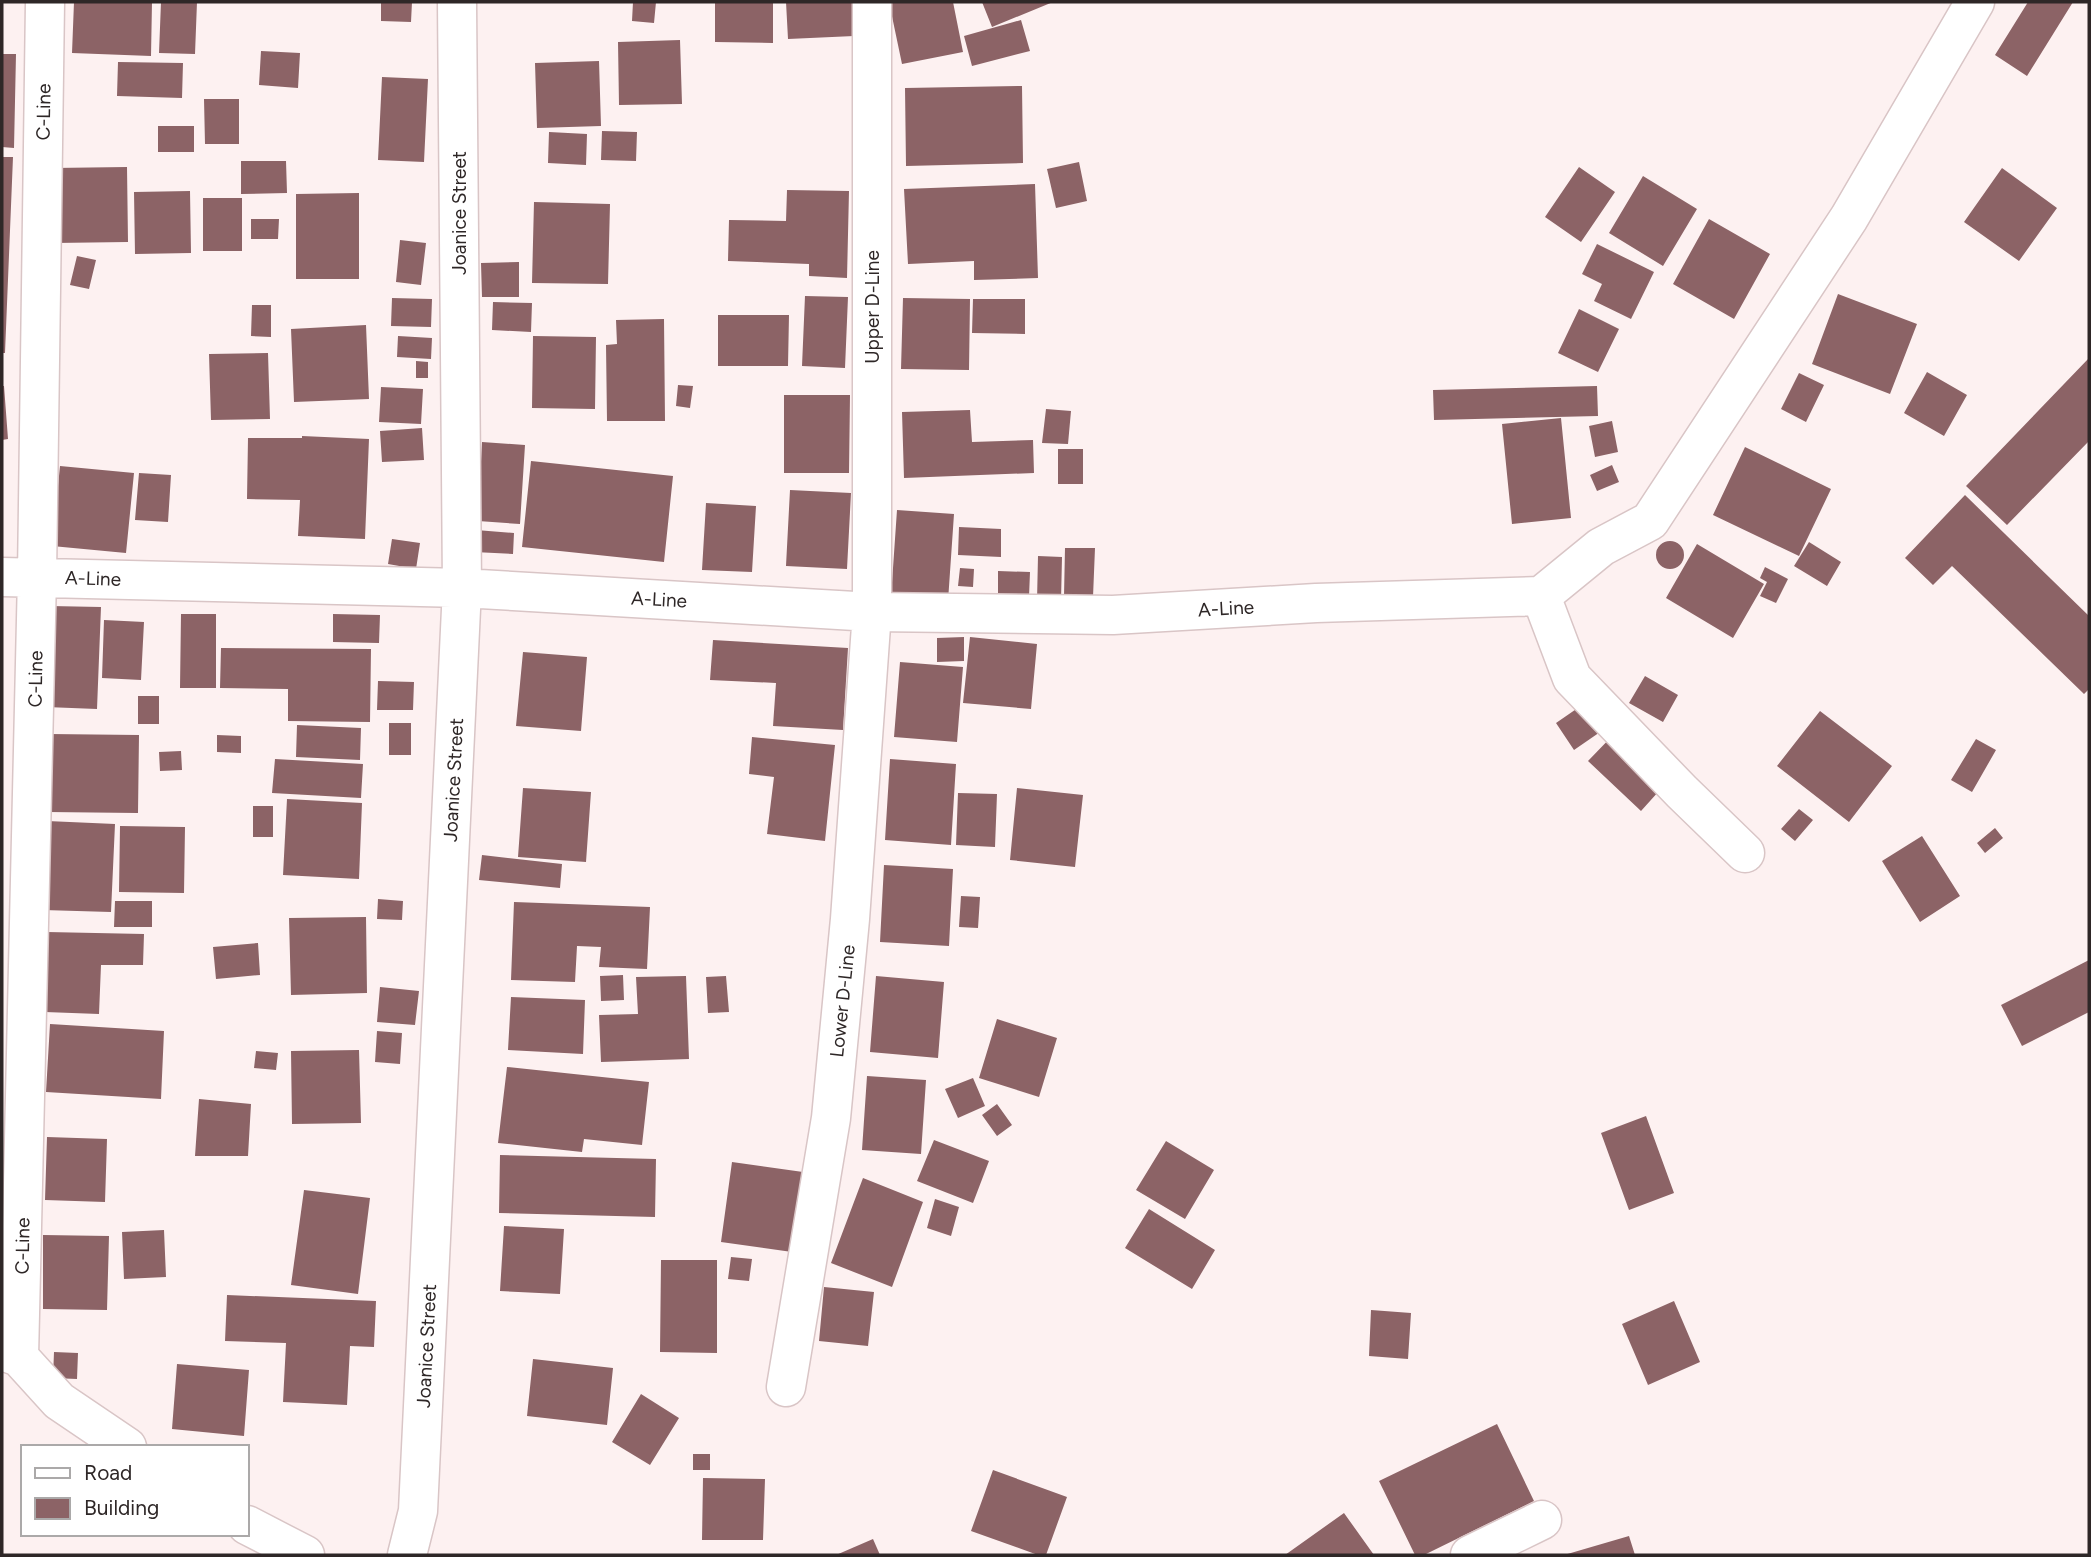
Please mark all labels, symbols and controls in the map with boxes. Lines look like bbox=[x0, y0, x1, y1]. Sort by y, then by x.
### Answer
street label: C-Line bbox=[32, 83, 55, 141]
street label: Joanice Street bbox=[448, 151, 471, 275]
street label: Upper D-Line bbox=[861, 250, 884, 364]
street label: A-Line bbox=[65, 566, 121, 591]
street label: A-Line bbox=[630, 587, 688, 612]
street label: A-Line bbox=[1197, 596, 1255, 621]
street label: C-Line bbox=[24, 650, 47, 708]
street label: Joanice Street bbox=[439, 717, 468, 843]
street label: Lower D-Line bbox=[825, 944, 860, 1058]
street label: C-Line bbox=[11, 1217, 34, 1275]
street label: Joanice Street bbox=[412, 1283, 441, 1409]
legend bbox=[21, 1445, 248, 1536]
text: Road bbox=[84, 1460, 132, 1485]
text: Building bbox=[84, 1495, 159, 1520]

